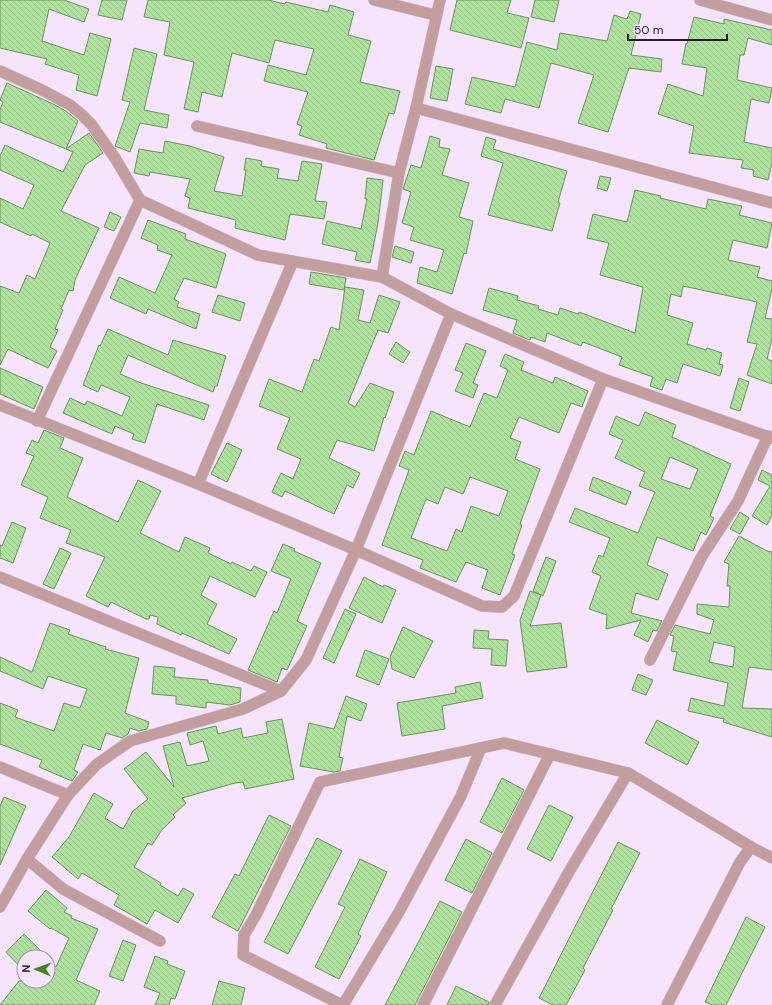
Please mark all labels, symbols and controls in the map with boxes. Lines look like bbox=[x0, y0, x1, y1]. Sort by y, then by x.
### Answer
scale bar bbox=[628, 16, 727, 42]
text: 50 m bbox=[634, 22, 663, 38]
north arrow bbox=[16, 949, 56, 989]
text: N bbox=[19, 964, 33, 973]

